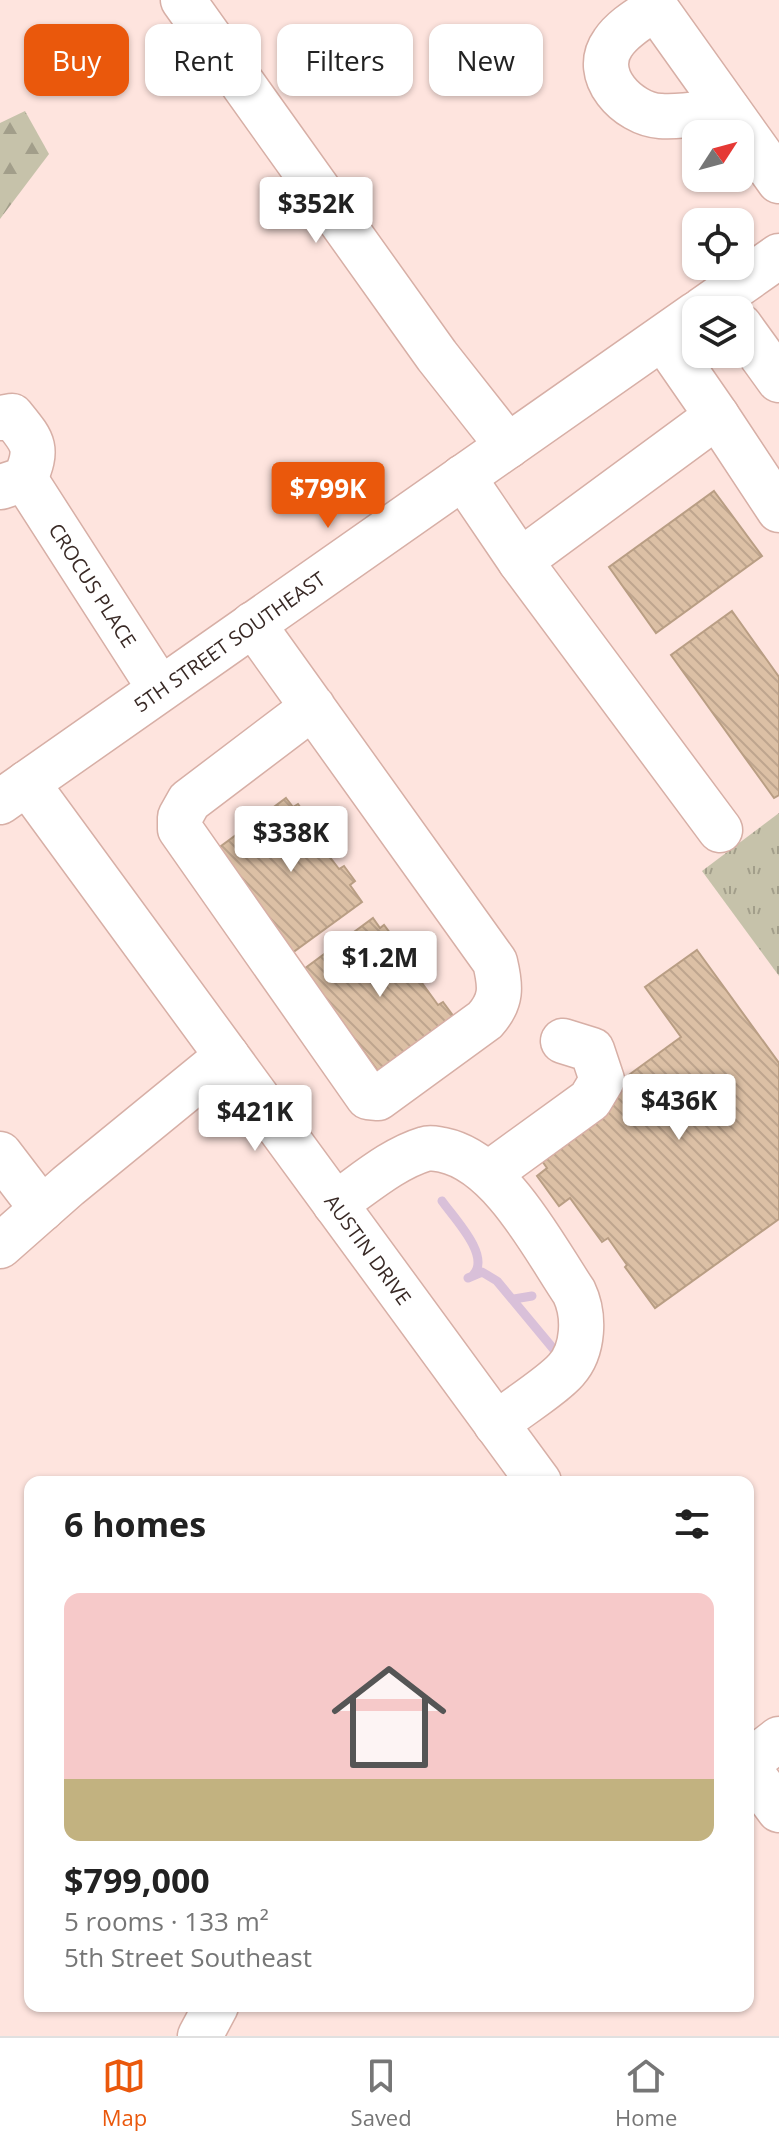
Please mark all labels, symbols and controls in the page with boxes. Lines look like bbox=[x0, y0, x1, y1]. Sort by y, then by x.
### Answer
chip: Buy bbox=[24, 24, 129, 96]
chip: Rent bbox=[145, 24, 261, 96]
chip: Filters bbox=[277, 24, 413, 96]
chip: New bbox=[429, 24, 543, 96]
north arrow bbox=[682, 120, 754, 192]
map controls bbox=[682, 120, 754, 368]
pin: $352K bbox=[260, 177, 372, 245]
text: $352K bbox=[278, 185, 354, 221]
button: locate bbox=[682, 208, 754, 280]
button: layers bbox=[682, 296, 754, 368]
pin: $799K bbox=[272, 462, 384, 530]
text: $799K bbox=[290, 470, 366, 506]
street label: CROCUS PLACE bbox=[43, 518, 143, 652]
street label: 5TH STREET SOUTHEAST bbox=[128, 565, 330, 718]
pin: $338K bbox=[235, 806, 347, 874]
text: $338K bbox=[253, 814, 329, 850]
pin: $1.2M bbox=[324, 931, 436, 999]
text: $1.2M bbox=[342, 939, 418, 975]
pin: $436K bbox=[623, 1074, 735, 1142]
text: $436K bbox=[641, 1082, 717, 1118]
pin: $421K bbox=[199, 1085, 311, 1153]
text: $421K bbox=[217, 1093, 293, 1129]
street label: AUSTIN DRIVE bbox=[319, 1189, 418, 1310]
text: 6 homes bbox=[64, 1501, 206, 1547]
icon: filters bbox=[670, 1502, 714, 1546]
icon: home bbox=[317, 1645, 461, 1789]
text: $799,000 bbox=[64, 1857, 210, 1903]
text: 5 rooms · 133 m² bbox=[64, 1903, 269, 1939]
text: 5th Street Southeast bbox=[64, 1939, 312, 1975]
tab: Map bbox=[102, 2054, 147, 2132]
tab: Saved bbox=[351, 2054, 412, 2132]
tab: Home bbox=[615, 2054, 677, 2132]

